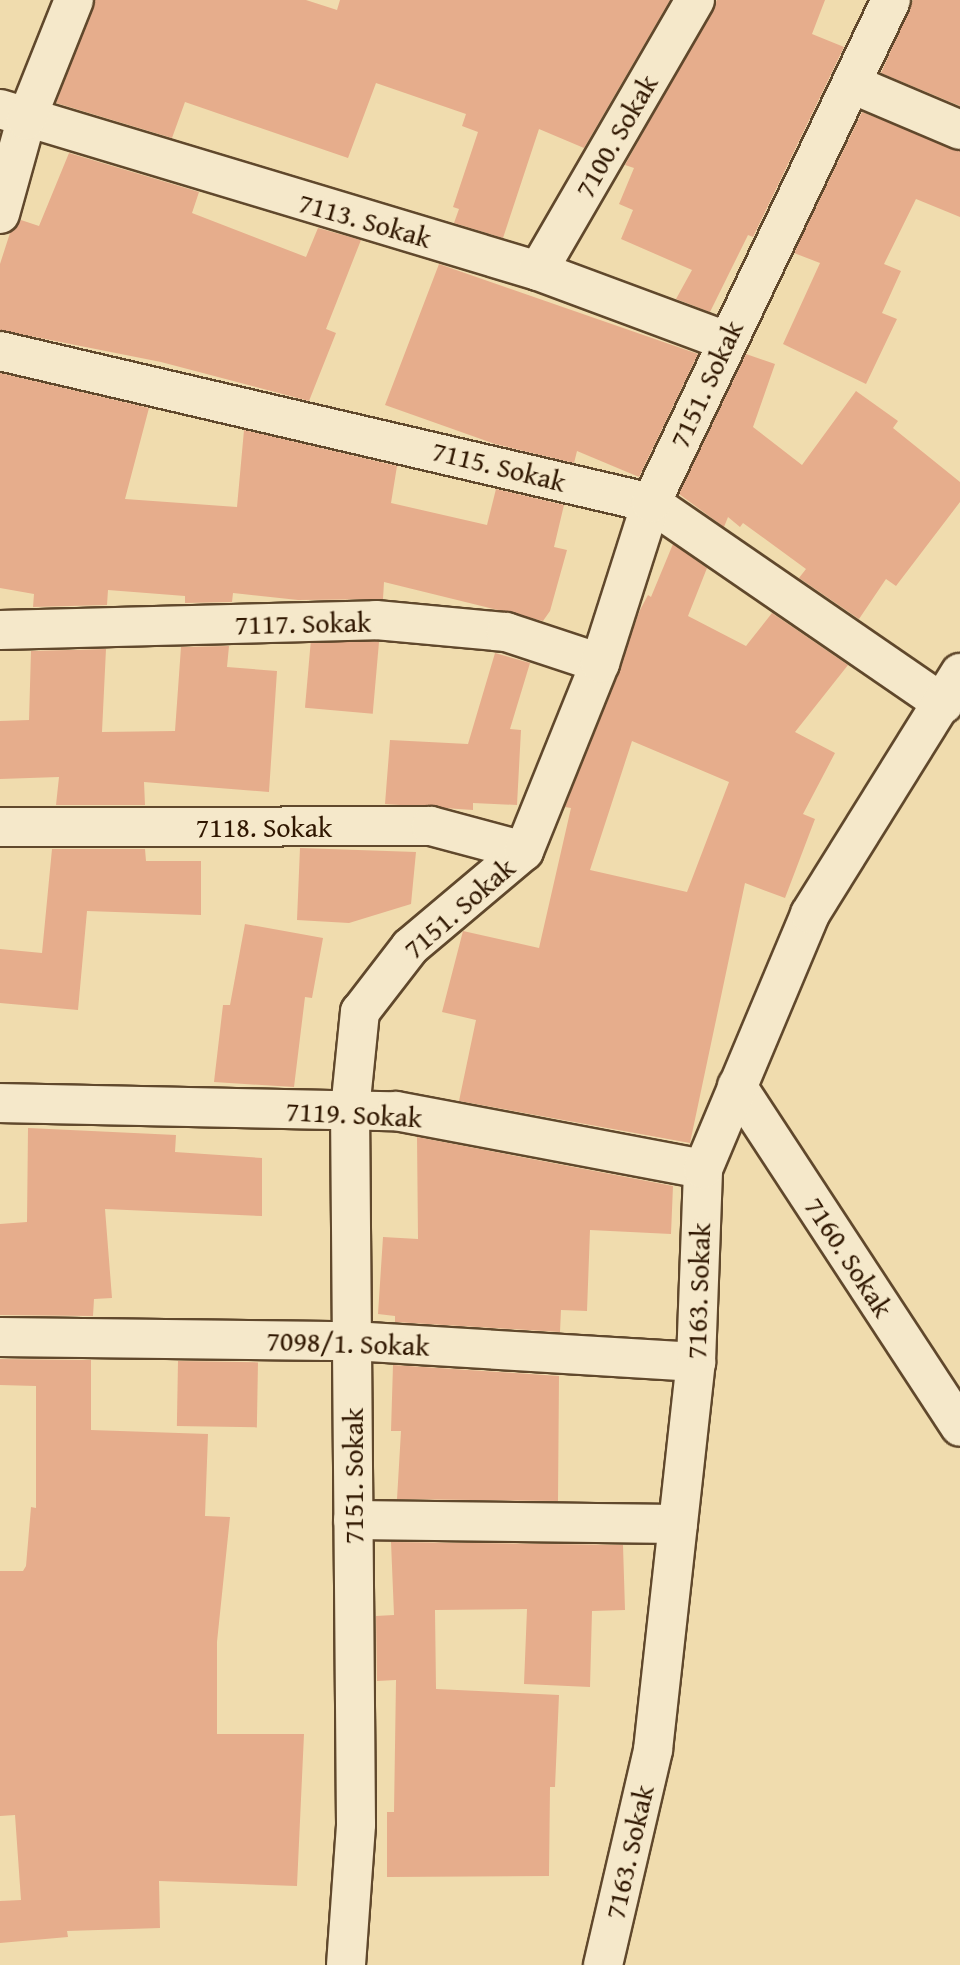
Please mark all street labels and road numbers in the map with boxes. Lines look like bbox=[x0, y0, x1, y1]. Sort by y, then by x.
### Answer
street label: 7100. Sokak bbox=[567, 68, 665, 204]
street label: 7113. Sokak bbox=[295, 185, 435, 255]
street label: 7151. Sokak bbox=[662, 315, 750, 453]
street label: 7115. Sokak bbox=[429, 433, 569, 499]
street label: 7117. Sokak bbox=[234, 605, 372, 641]
street label: 7118. Sokak bbox=[196, 810, 332, 844]
street label: 7151. Sokak bbox=[396, 851, 522, 965]
street label: 7119. Sokak bbox=[285, 1094, 423, 1134]
street label: 7160. Sokak bbox=[798, 1191, 900, 1323]
street label: 7163. Sokak bbox=[679, 1222, 717, 1360]
street label: 7098/1. Sokak bbox=[266, 1323, 430, 1363]
street label: 7151. Sokak bbox=[336, 1408, 370, 1544]
street label: 7163. Sokak bbox=[597, 1782, 661, 1922]

